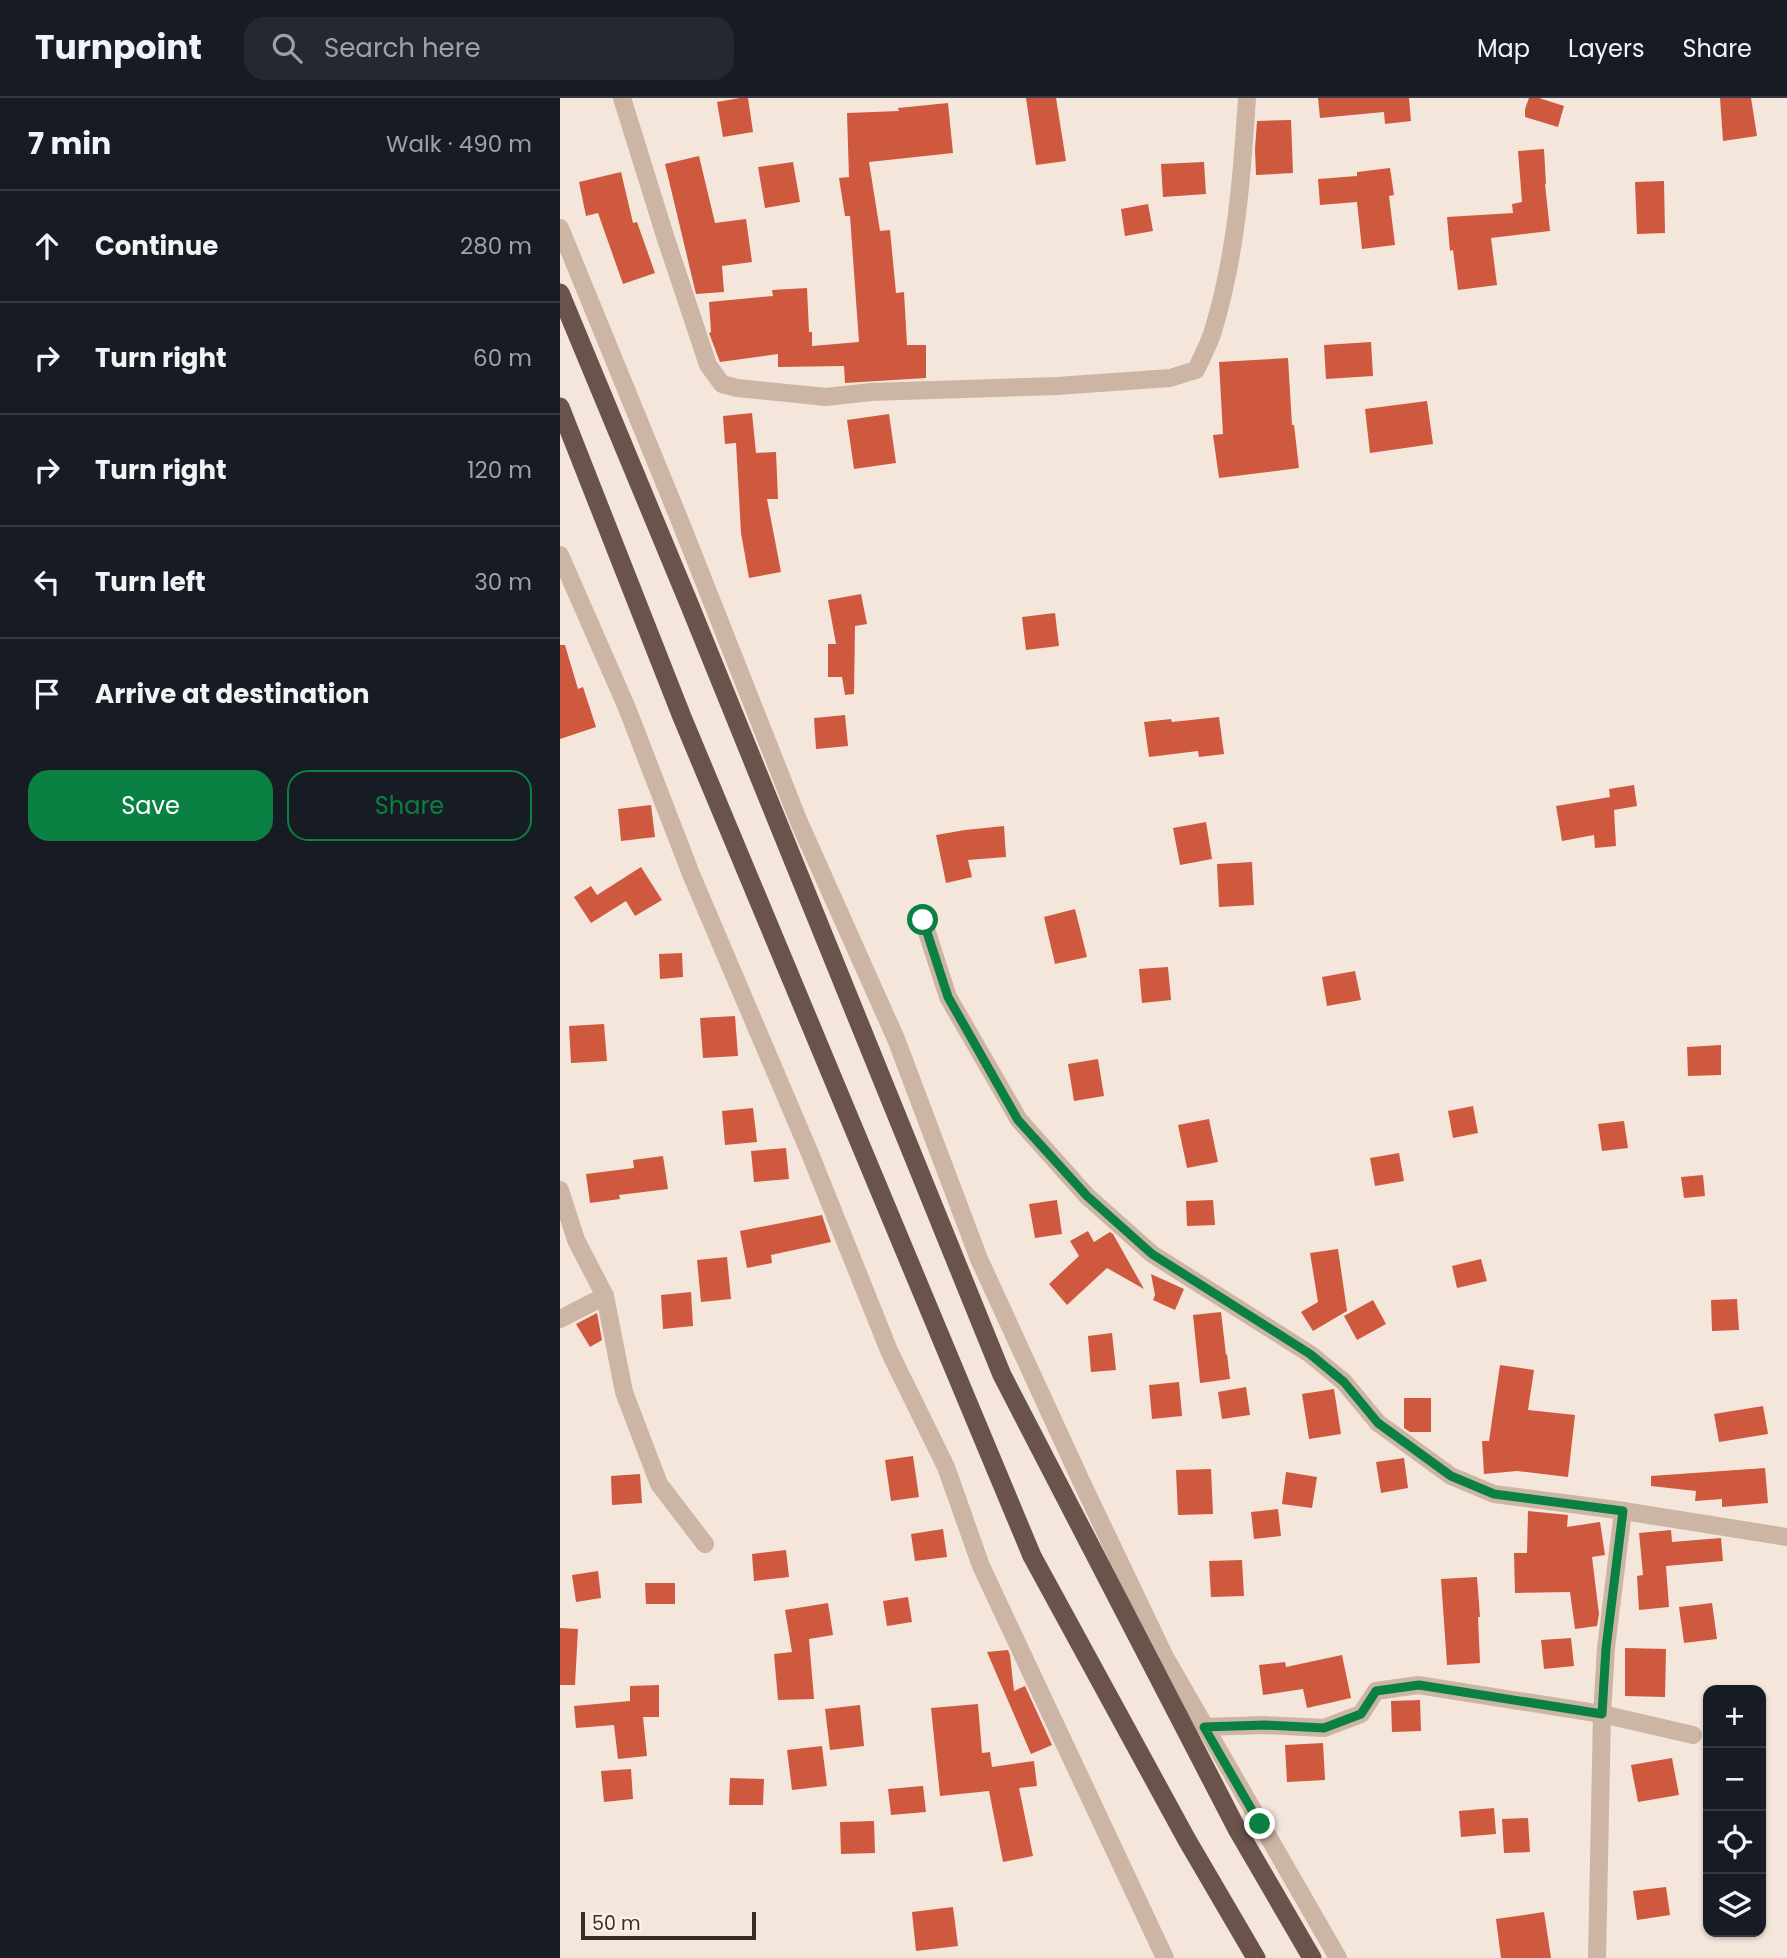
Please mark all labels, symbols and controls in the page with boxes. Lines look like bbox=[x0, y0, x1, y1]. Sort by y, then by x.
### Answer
search box bbox=[244, 17, 734, 80]
text: Turnpoint bbox=[35, 24, 202, 71]
icon: search bbox=[268, 29, 306, 67]
text: Search here bbox=[324, 30, 481, 66]
text: Map bbox=[1477, 32, 1530, 65]
text: Layers bbox=[1568, 32, 1644, 65]
text: Share bbox=[1682, 32, 1752, 65]
text: 7 min bbox=[28, 122, 111, 165]
text: Walk · 490 m bbox=[386, 128, 532, 160]
icon: ahead bbox=[28, 227, 66, 265]
text: Continue bbox=[95, 228, 218, 264]
text: 280 m bbox=[460, 230, 532, 262]
icon: right bbox=[28, 339, 66, 377]
text: Turn right bbox=[95, 340, 227, 376]
text: 60 m bbox=[473, 342, 532, 374]
icon: right bbox=[28, 451, 66, 489]
text: Turn right bbox=[95, 452, 227, 488]
text: 120 m bbox=[467, 454, 532, 486]
icon: left bbox=[28, 563, 66, 601]
text: Turn left bbox=[95, 564, 206, 600]
text: 30 m bbox=[474, 566, 532, 598]
icon: arrive bbox=[28, 675, 66, 713]
text: Arrive at destination bbox=[95, 676, 370, 712]
button: Save bbox=[28, 770, 273, 841]
button: Share bbox=[287, 770, 532, 841]
route start bbox=[907, 904, 938, 935]
map controls bbox=[1703, 1685, 1766, 1937]
button: + bbox=[1703, 1685, 1766, 1748]
button: − bbox=[1703, 1748, 1766, 1811]
route end bbox=[1244, 1808, 1275, 1839]
button: locate bbox=[1703, 1811, 1766, 1874]
button: layers bbox=[1703, 1874, 1766, 1937]
scale bar bbox=[581, 1909, 756, 1941]
text: 50 m bbox=[592, 1910, 641, 1937]

